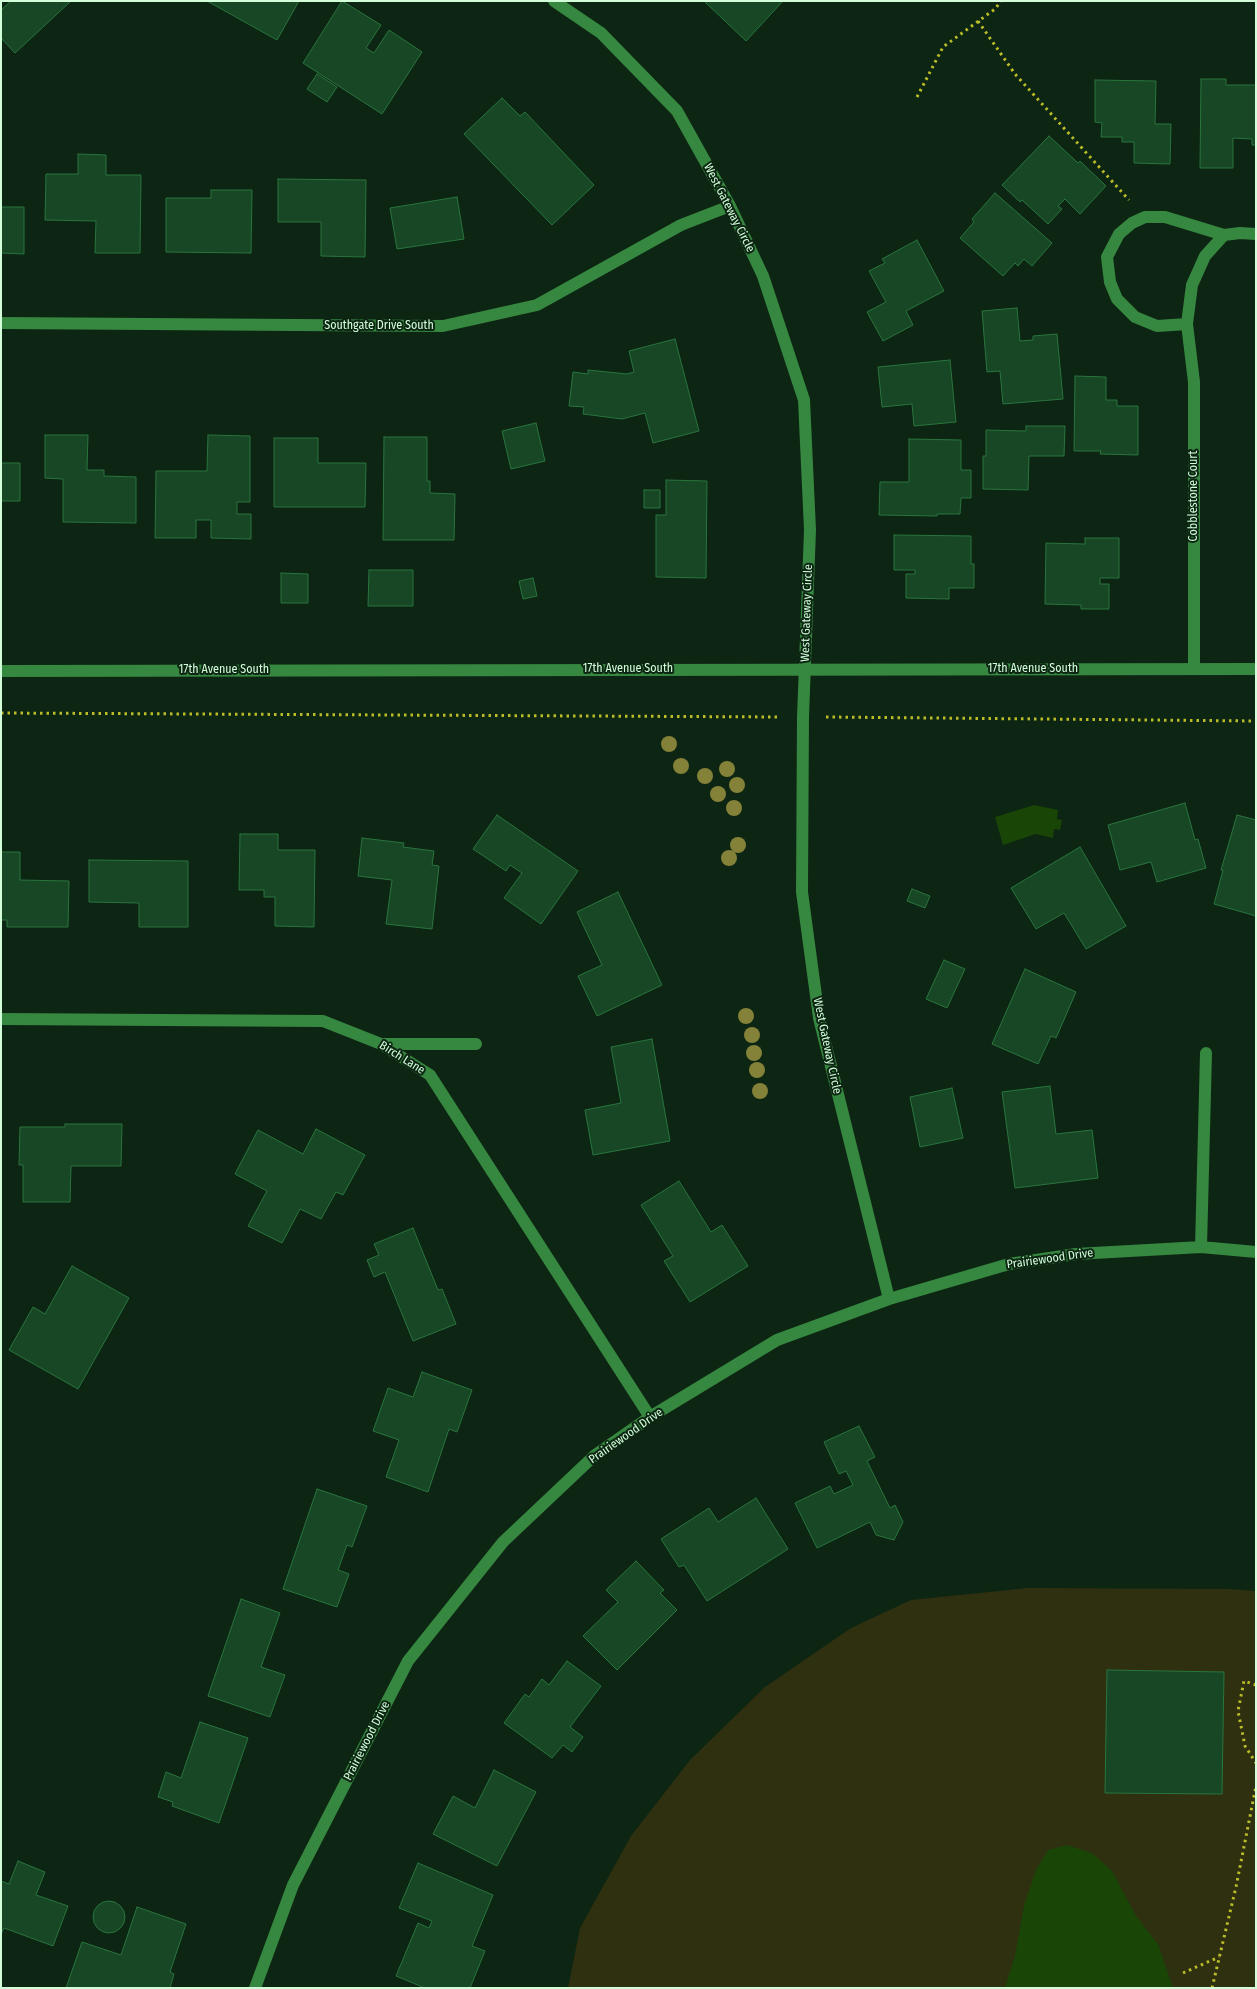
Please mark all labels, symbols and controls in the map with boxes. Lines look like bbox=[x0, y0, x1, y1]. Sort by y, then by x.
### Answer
street label: West Gateway Circle bbox=[700, 161, 758, 255]
street label: Southgate Drive South bbox=[324, 319, 434, 333]
street label: Cobblestone Court bbox=[1187, 451, 1201, 541]
street label: West Gateway Circle bbox=[798, 564, 816, 662]
street label: 17th Avenue South bbox=[583, 662, 673, 676]
street label: 17th Avenue South bbox=[988, 662, 1078, 676]
street label: 17th Avenue South bbox=[179, 663, 269, 677]
street label: West Gateway Circle bbox=[810, 997, 844, 1095]
street label: Birch Lane bbox=[377, 1038, 427, 1078]
street label: Prairiewood Drive bbox=[1006, 1246, 1094, 1272]
street label: Prairiewood Drive bbox=[586, 1405, 666, 1467]
street label: Prairiewood Drive bbox=[341, 1699, 393, 1783]

